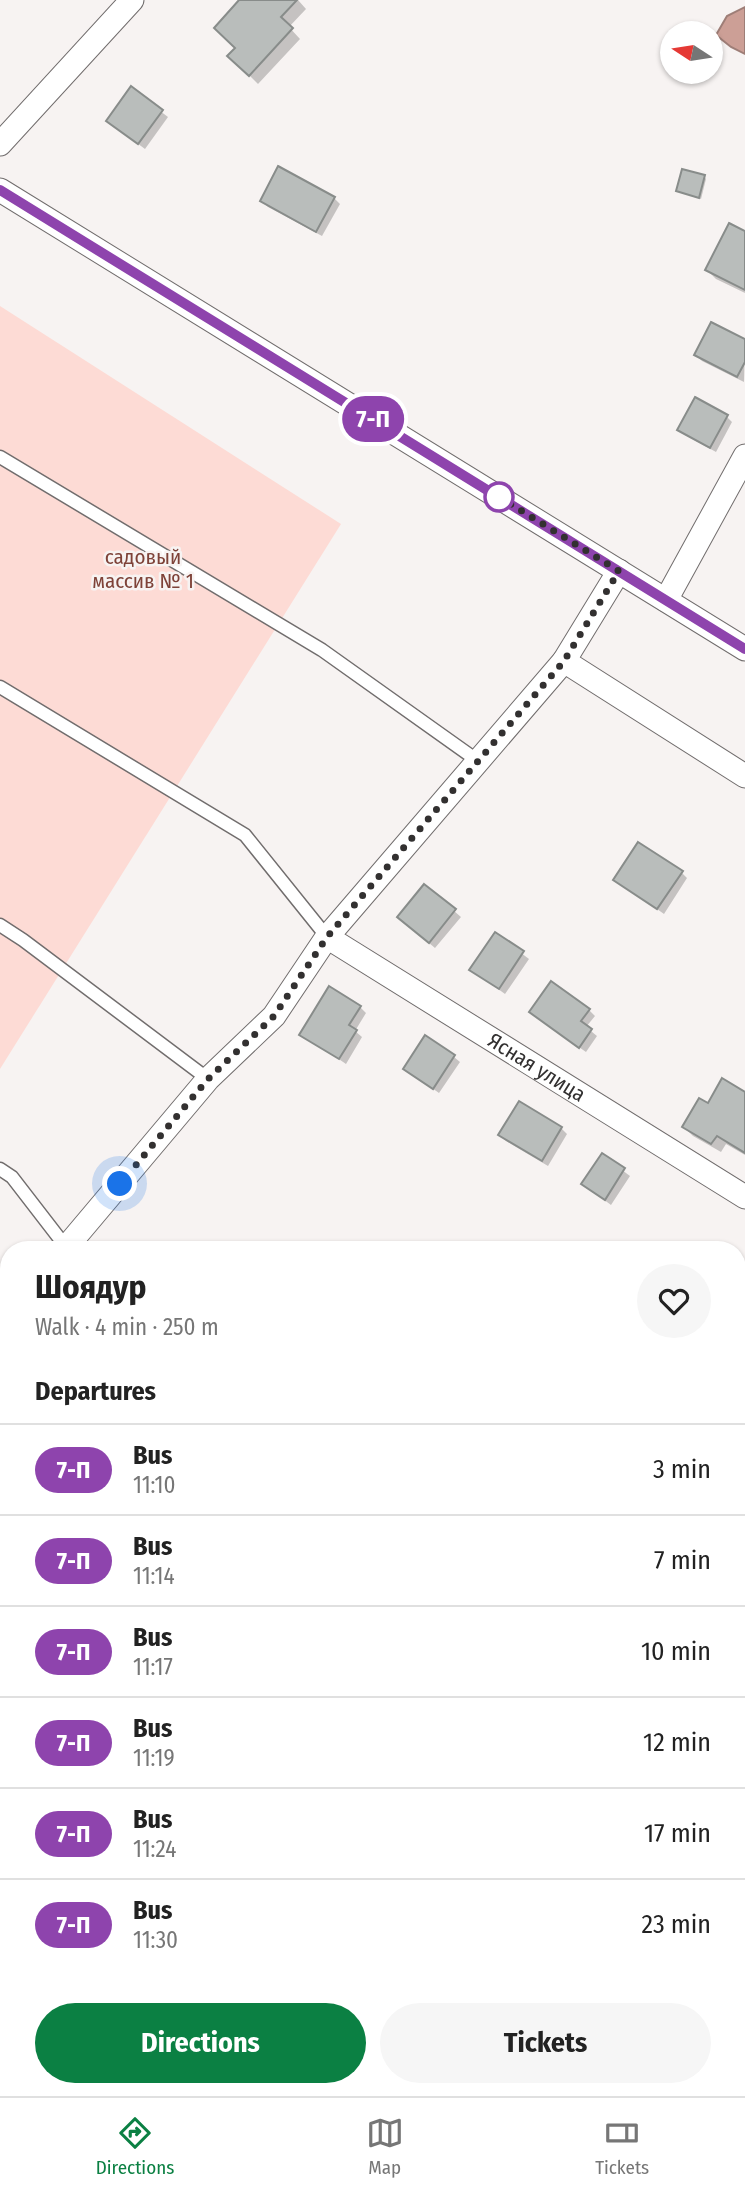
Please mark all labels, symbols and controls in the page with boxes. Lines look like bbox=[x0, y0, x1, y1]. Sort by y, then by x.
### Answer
north arrow bbox=[660, 21, 723, 84]
map controls bbox=[660, 21, 723, 84]
line badge: 7-П bbox=[333, 396, 413, 442]
text: 7-П bbox=[356, 405, 390, 433]
unlabelled marker bbox=[484, 482, 514, 512]
park label: садовый массив № 1 bbox=[92, 544, 194, 594]
street label: Ясная улица bbox=[483, 1027, 590, 1108]
your location bbox=[102, 1166, 137, 1201]
button: heart bbox=[637, 1264, 711, 1338]
text: Шоядур bbox=[35, 1267, 146, 1307]
text: Walk · 4 min · 250 m bbox=[35, 1313, 219, 1341]
text: Departures bbox=[35, 1376, 156, 1407]
text: Bus bbox=[133, 1440, 172, 1471]
text: 3 min bbox=[653, 1454, 711, 1485]
text: 7-П bbox=[57, 1456, 90, 1484]
text: 11:10 bbox=[133, 1471, 176, 1499]
text: Bus bbox=[133, 1531, 172, 1562]
text: 7 min bbox=[654, 1545, 711, 1576]
text: 7-П bbox=[57, 1547, 90, 1575]
text: 11:14 bbox=[133, 1562, 175, 1590]
text: Bus bbox=[133, 1622, 172, 1653]
text: 10 min bbox=[641, 1636, 711, 1667]
text: 7-П bbox=[57, 1638, 90, 1666]
text: 11:17 bbox=[133, 1653, 173, 1681]
text: Bus bbox=[133, 1713, 172, 1744]
text: 12 min bbox=[643, 1727, 711, 1758]
text: 7-П bbox=[57, 1729, 90, 1757]
text: 11:19 bbox=[133, 1744, 175, 1772]
text: Bus bbox=[133, 1804, 172, 1835]
text: 17 min bbox=[644, 1818, 711, 1849]
text: 7-П bbox=[57, 1820, 90, 1848]
text: 11:24 bbox=[133, 1835, 176, 1863]
text: Bus bbox=[133, 1895, 172, 1926]
text: 23 min bbox=[642, 1909, 711, 1940]
text: 7-П bbox=[57, 1911, 90, 1939]
text: 11:30 bbox=[133, 1926, 178, 1954]
button: Directions bbox=[35, 2003, 366, 2083]
button: Tickets bbox=[380, 2003, 711, 2083]
tab: Directions bbox=[96, 2114, 174, 2179]
tab: Map bbox=[366, 2114, 404, 2179]
tab: Tickets bbox=[595, 2114, 649, 2179]

